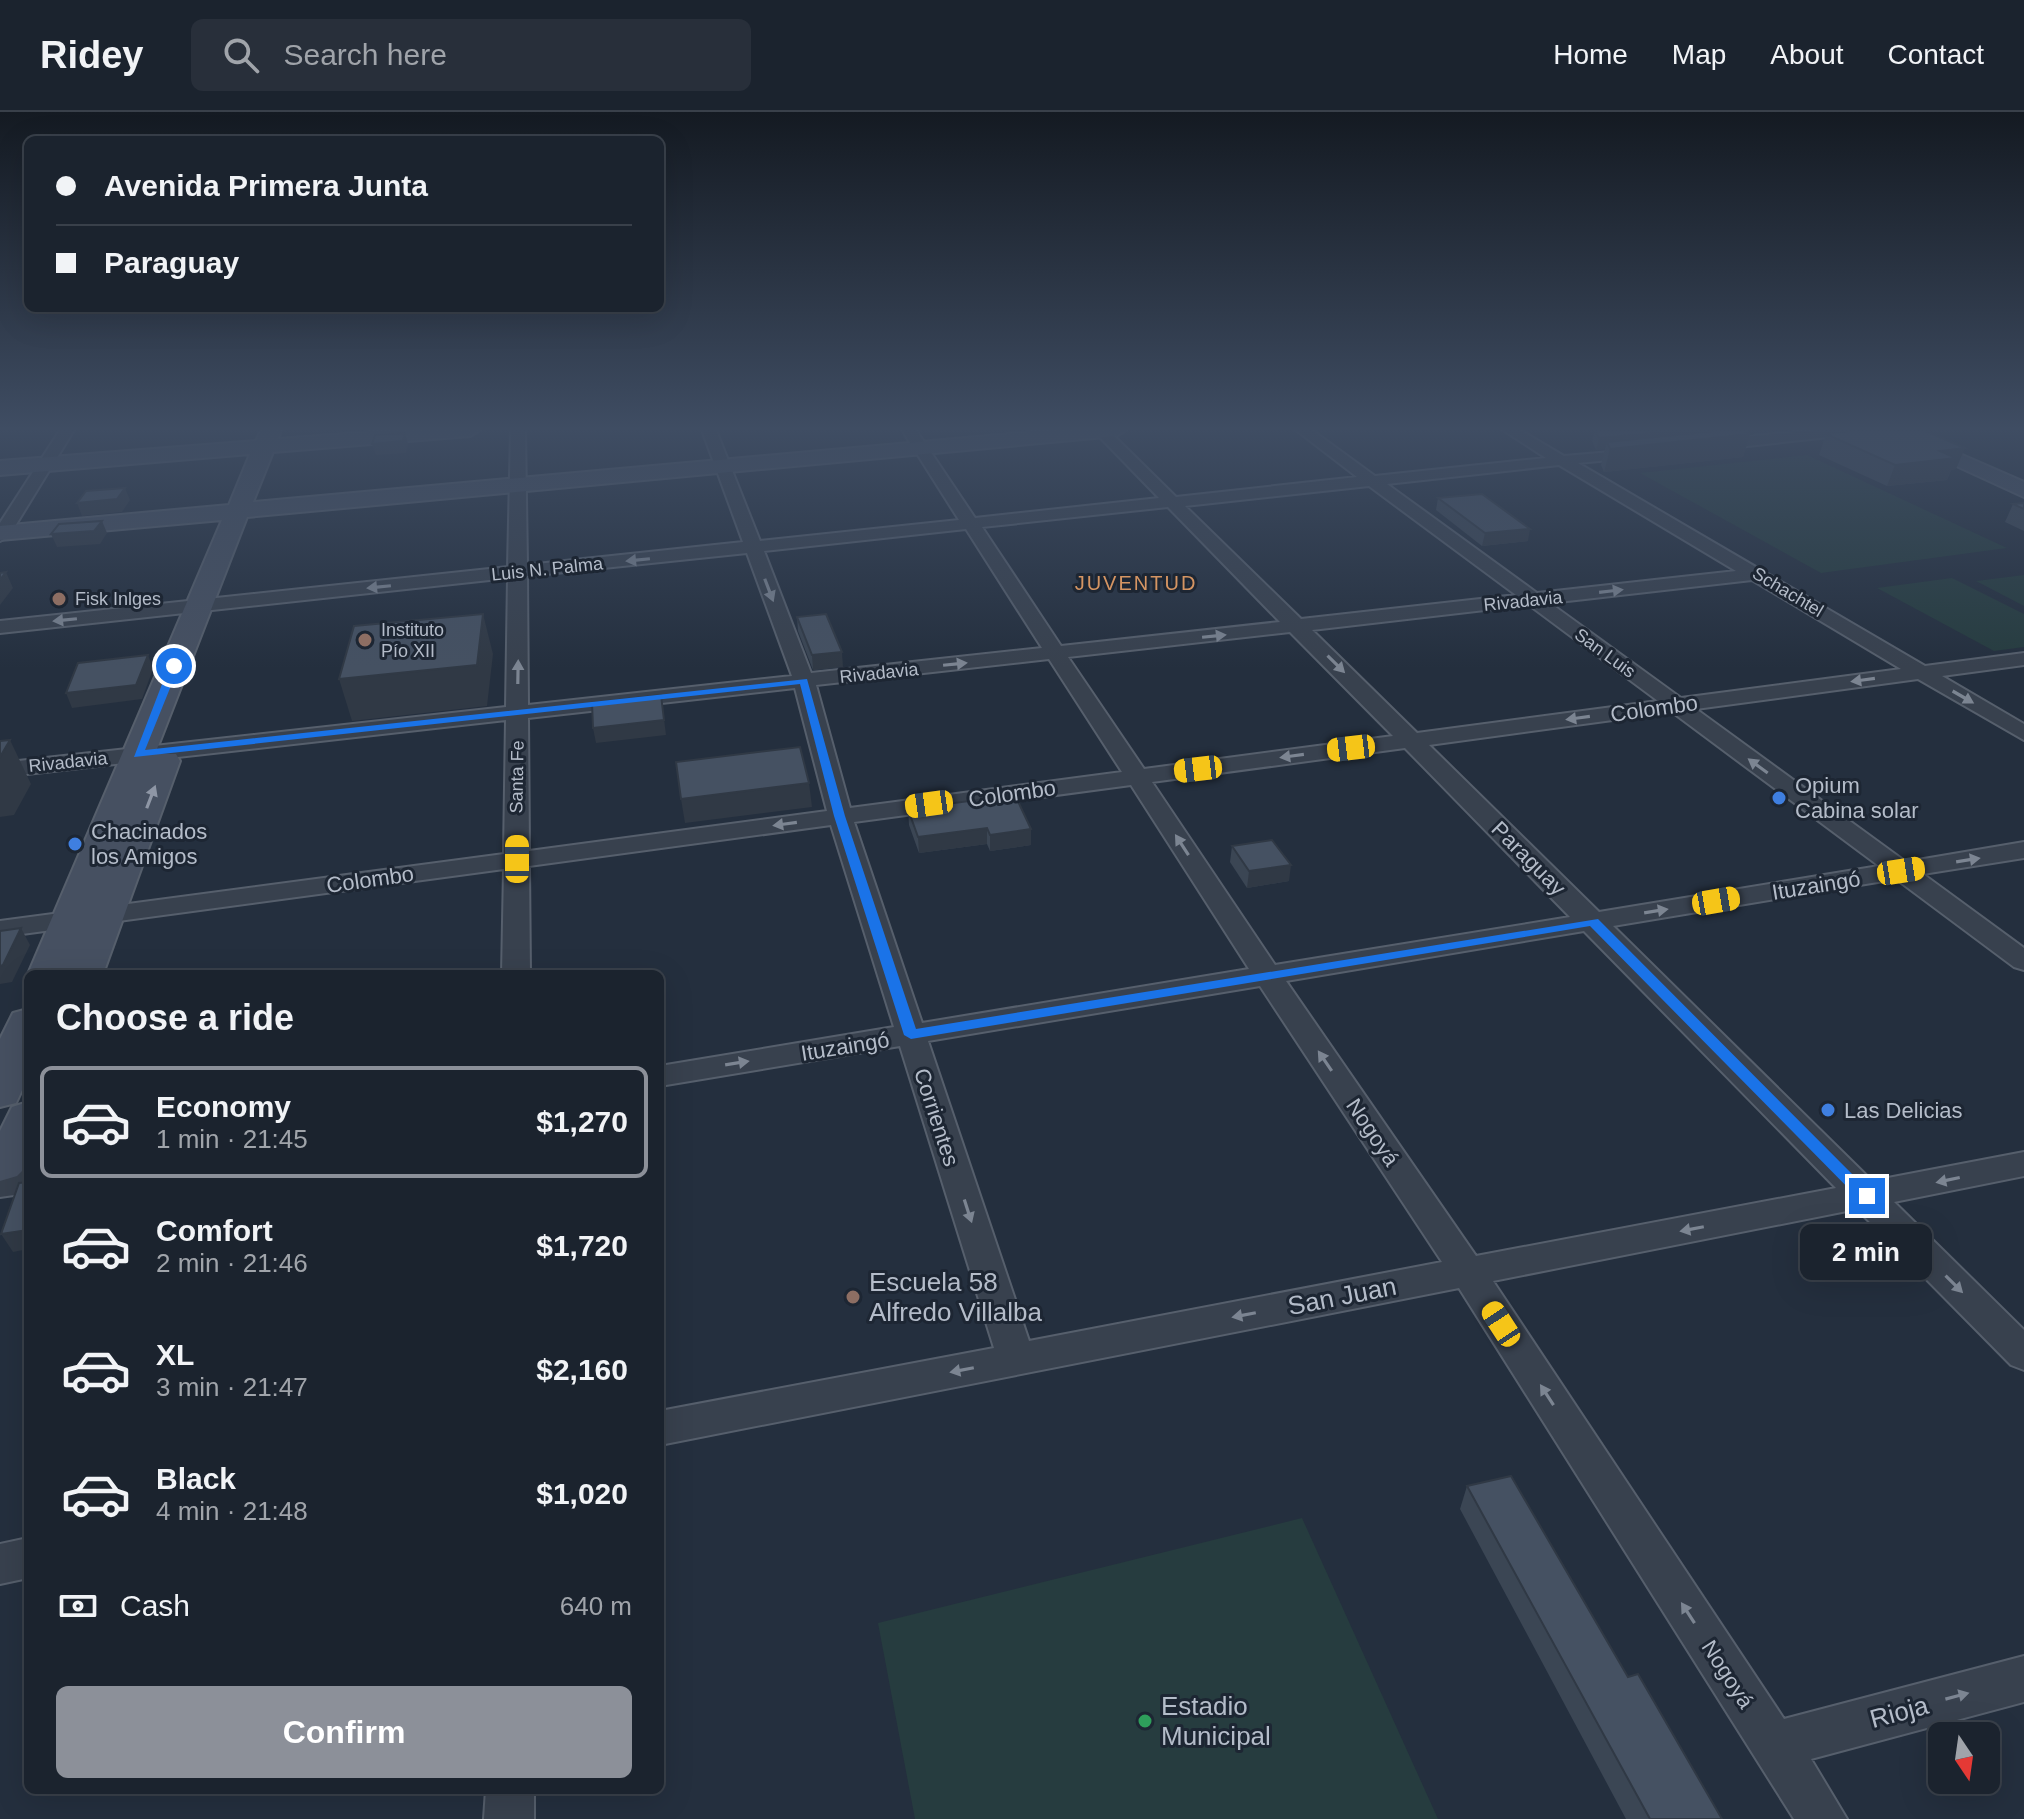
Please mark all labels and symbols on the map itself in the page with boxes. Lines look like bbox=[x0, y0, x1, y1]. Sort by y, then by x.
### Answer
street label: Luis N. Palma bbox=[490, 553, 605, 585]
one-way arrow bbox=[625, 553, 650, 566]
street label: Schachtel bbox=[1749, 563, 1827, 621]
district label: JUVENTUD bbox=[1075, 572, 1197, 594]
one-way arrow bbox=[764, 579, 776, 603]
one-way arrow bbox=[366, 581, 391, 594]
one-way arrow bbox=[1599, 585, 1624, 598]
street label: Rivadavia bbox=[1483, 587, 1564, 615]
place label: Fisk Inlges bbox=[75, 589, 161, 609]
marker: Fisk Inlges bbox=[50, 590, 68, 608]
one-way arrow bbox=[52, 614, 77, 627]
place label: Instituto Pío XII bbox=[381, 620, 444, 661]
street label: San Luis bbox=[1571, 624, 1639, 682]
one-way arrow bbox=[1201, 629, 1226, 642]
marker: Instituto Pío XII bbox=[356, 631, 374, 649]
route start bbox=[156, 648, 192, 684]
one-way arrow bbox=[1326, 654, 1345, 672]
one-way arrow bbox=[943, 658, 968, 671]
one-way arrow bbox=[512, 659, 524, 684]
street label: Rivadavia bbox=[839, 659, 920, 687]
one-way arrow bbox=[1851, 674, 1876, 687]
street label: Colombo bbox=[1609, 690, 1699, 727]
one-way arrow bbox=[1952, 690, 1974, 704]
one-way arrow bbox=[1565, 712, 1590, 725]
car bbox=[1326, 733, 1376, 763]
street label: Santa Fe bbox=[506, 740, 528, 814]
street label: Rivadavia bbox=[28, 748, 109, 776]
one-way arrow bbox=[1280, 750, 1305, 763]
car bbox=[1173, 754, 1223, 784]
one-way arrow bbox=[1748, 758, 1769, 774]
place label: Opium Cabina solar bbox=[1795, 773, 1919, 823]
street label: Colombo bbox=[967, 775, 1057, 812]
one-way arrow bbox=[145, 784, 158, 808]
car bbox=[904, 789, 954, 819]
marker: Opium Cabina solar bbox=[1770, 789, 1788, 807]
street label: Paraguay bbox=[1487, 816, 1571, 900]
one-way arrow bbox=[772, 817, 797, 830]
place label: Chacinados los Amigos bbox=[91, 819, 207, 869]
one-way arrow bbox=[1174, 834, 1189, 855]
marker: Chacinados los Amigos bbox=[66, 835, 84, 853]
car bbox=[505, 835, 529, 883]
one-way arrow bbox=[1956, 853, 1981, 865]
car bbox=[1875, 855, 1927, 887]
street label: Colombo bbox=[325, 861, 415, 898]
street label: Ituzaingó bbox=[1770, 866, 1862, 905]
car bbox=[1690, 885, 1742, 917]
one-way arrow bbox=[1644, 905, 1669, 917]
street label: Ituzaingó bbox=[799, 1027, 891, 1066]
one-way arrow bbox=[1318, 1051, 1333, 1072]
one-way arrow bbox=[725, 1057, 750, 1069]
street label: Corrientes bbox=[909, 1065, 964, 1169]
street label: Nogoyá bbox=[1341, 1094, 1405, 1171]
place label: Las Delicias bbox=[1844, 1098, 1963, 1123]
marker: Las Delicias bbox=[1819, 1101, 1837, 1119]
one-way arrow bbox=[1935, 1174, 1960, 1186]
route end bbox=[1849, 1178, 1885, 1214]
one-way arrow bbox=[962, 1199, 975, 1223]
one-way arrow bbox=[1680, 1223, 1705, 1236]
callout: 2 min bbox=[1801, 1224, 1933, 1280]
place label: Escuela 58 Alfredo Villalba bbox=[869, 1267, 1043, 1327]
street label: San Juan bbox=[1285, 1271, 1399, 1321]
one-way arrow bbox=[1944, 1274, 1963, 1293]
marker: Escuela 58 Alfredo Villalba bbox=[844, 1288, 862, 1306]
car bbox=[1478, 1297, 1524, 1351]
one-way arrow bbox=[1232, 1309, 1257, 1321]
one-way arrow bbox=[949, 1364, 974, 1376]
one-way arrow bbox=[1539, 1384, 1554, 1405]
one-way arrow bbox=[1681, 1602, 1696, 1624]
street label: Nogoyá bbox=[1696, 1636, 1759, 1714]
street label: Rioja bbox=[1867, 1690, 1932, 1734]
one-way arrow bbox=[1945, 1690, 1970, 1702]
place label: Estadio Municipal bbox=[1161, 1691, 1271, 1751]
marker: Estadio Municipal bbox=[1136, 1712, 1154, 1730]
north arrow bbox=[1928, 1722, 2000, 1794]

